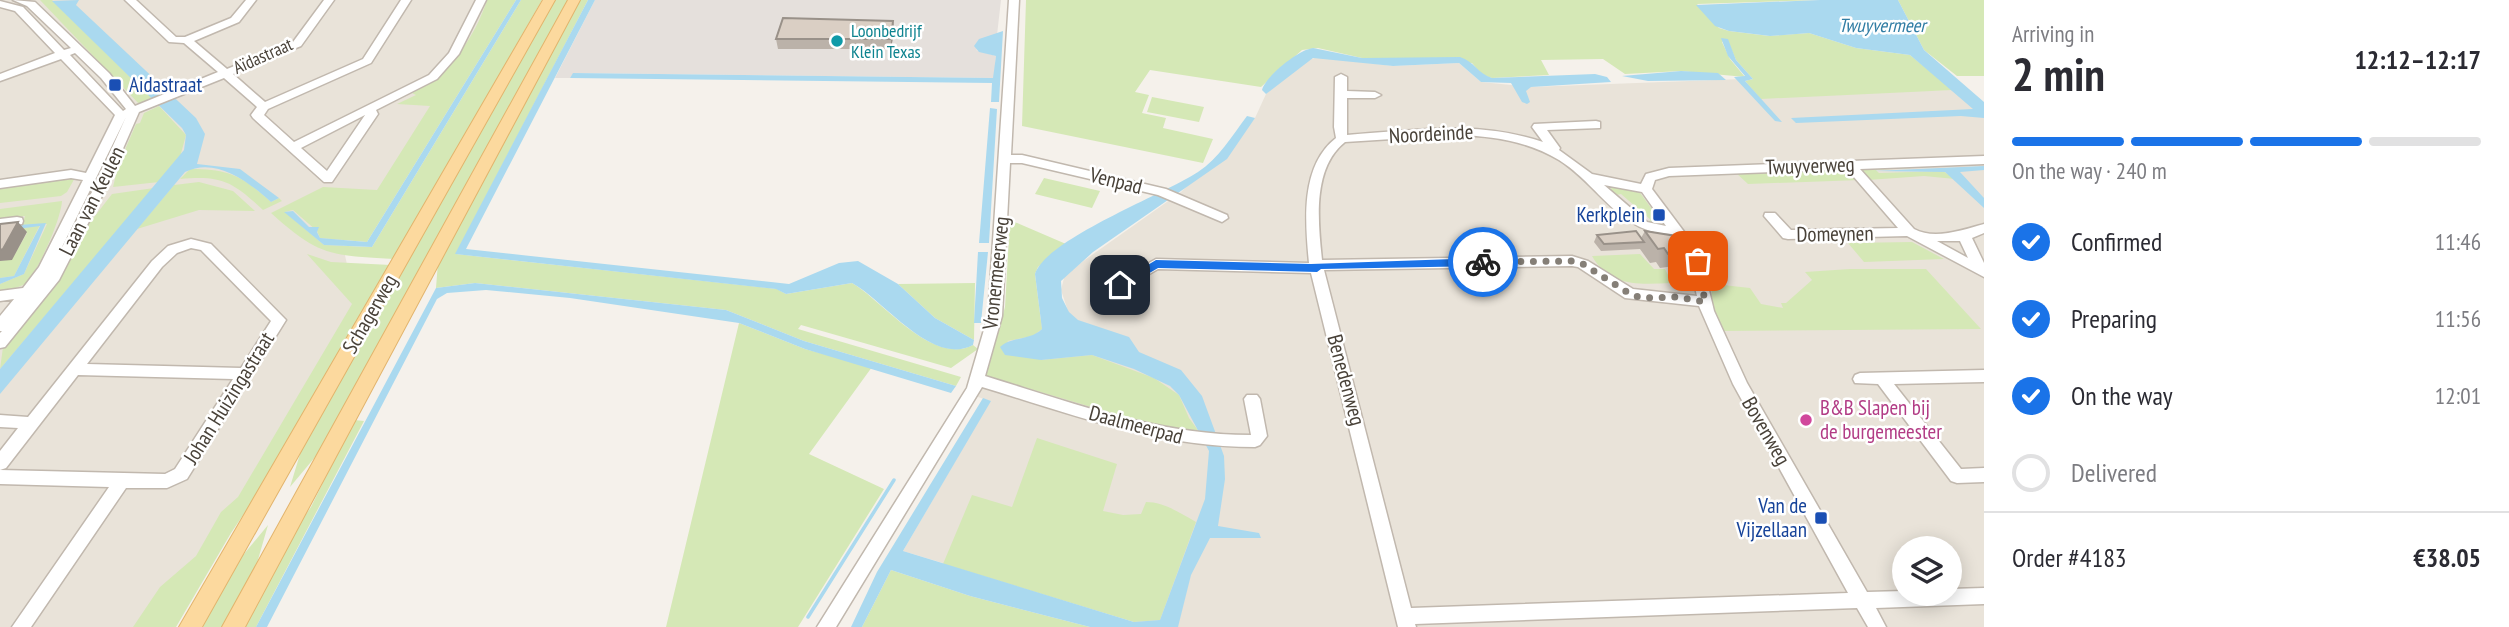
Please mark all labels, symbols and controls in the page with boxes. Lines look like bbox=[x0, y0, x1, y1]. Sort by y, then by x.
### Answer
water label: Twuyvermeer bbox=[1839, 13, 1928, 37]
place label: Loonbedrijf Klein Texas bbox=[851, 19, 923, 63]
text: Arriving in bbox=[2012, 19, 2094, 48]
street label: Aïdastraat bbox=[229, 32, 296, 79]
marker: Loonbedrijf Klein Texas bbox=[829, 33, 845, 49]
text: 12:12–12:17 bbox=[2354, 43, 2481, 76]
text: 2 min bbox=[2012, 44, 2105, 104]
place label: Aidastraat bbox=[129, 71, 202, 98]
marker: Aidastraat bbox=[107, 77, 123, 93]
street label: Noordeinde bbox=[1388, 118, 1474, 149]
street label: Laan van Keulen bbox=[52, 142, 131, 260]
street label: Twuyverweg bbox=[1765, 150, 1855, 181]
text: On the way · 240 m bbox=[2012, 156, 2167, 185]
street label: Venpad bbox=[1086, 161, 1145, 200]
place label: Kerkplein bbox=[1576, 201, 1645, 228]
marker: Kerkplein bbox=[1651, 207, 1667, 223]
street label: Vronermeerweg bbox=[976, 215, 1015, 332]
street label: Domeynen bbox=[1796, 219, 1874, 248]
icon: check bbox=[2012, 223, 2050, 261]
text: Confirmed bbox=[2071, 225, 2162, 258]
courier bbox=[1448, 227, 1518, 297]
text: 11:46 bbox=[2435, 227, 2481, 256]
pin bbox=[1668, 231, 1728, 291]
icon: bag bbox=[1679, 242, 1717, 280]
icon: bike bbox=[1464, 243, 1502, 281]
pin bbox=[1090, 255, 1150, 315]
icon: home bbox=[1101, 266, 1139, 304]
street label: Schagerweg bbox=[336, 269, 403, 358]
icon: check bbox=[2012, 300, 2050, 338]
text: Preparing bbox=[2071, 302, 2157, 335]
text: 11:56 bbox=[2435, 304, 2481, 333]
street label: Johan Huizingastraat bbox=[177, 327, 280, 470]
street label: Benedenweg bbox=[1321, 331, 1372, 428]
icon: check bbox=[2012, 377, 2050, 415]
text: On the way bbox=[2071, 379, 2173, 412]
text: 12:01 bbox=[2435, 381, 2481, 410]
street label: Bovenweg bbox=[1736, 392, 1797, 470]
place label: B&B Slapen bij de burgemeester bbox=[1820, 394, 1942, 445]
street label: Daalmeerpad bbox=[1086, 399, 1186, 450]
marker: B&B Slapen bij de burgemeester bbox=[1798, 412, 1814, 428]
text: Delivered bbox=[2071, 456, 2157, 489]
place label: Van de Vijzellaan bbox=[1735, 492, 1807, 543]
marker: Van de Vijzellaan bbox=[1813, 510, 1829, 526]
map controls bbox=[1892, 536, 1962, 606]
button: layers bbox=[1892, 536, 1962, 606]
text: Order #4183 bbox=[2012, 541, 2127, 574]
text: €38.05 bbox=[2413, 541, 2481, 574]

